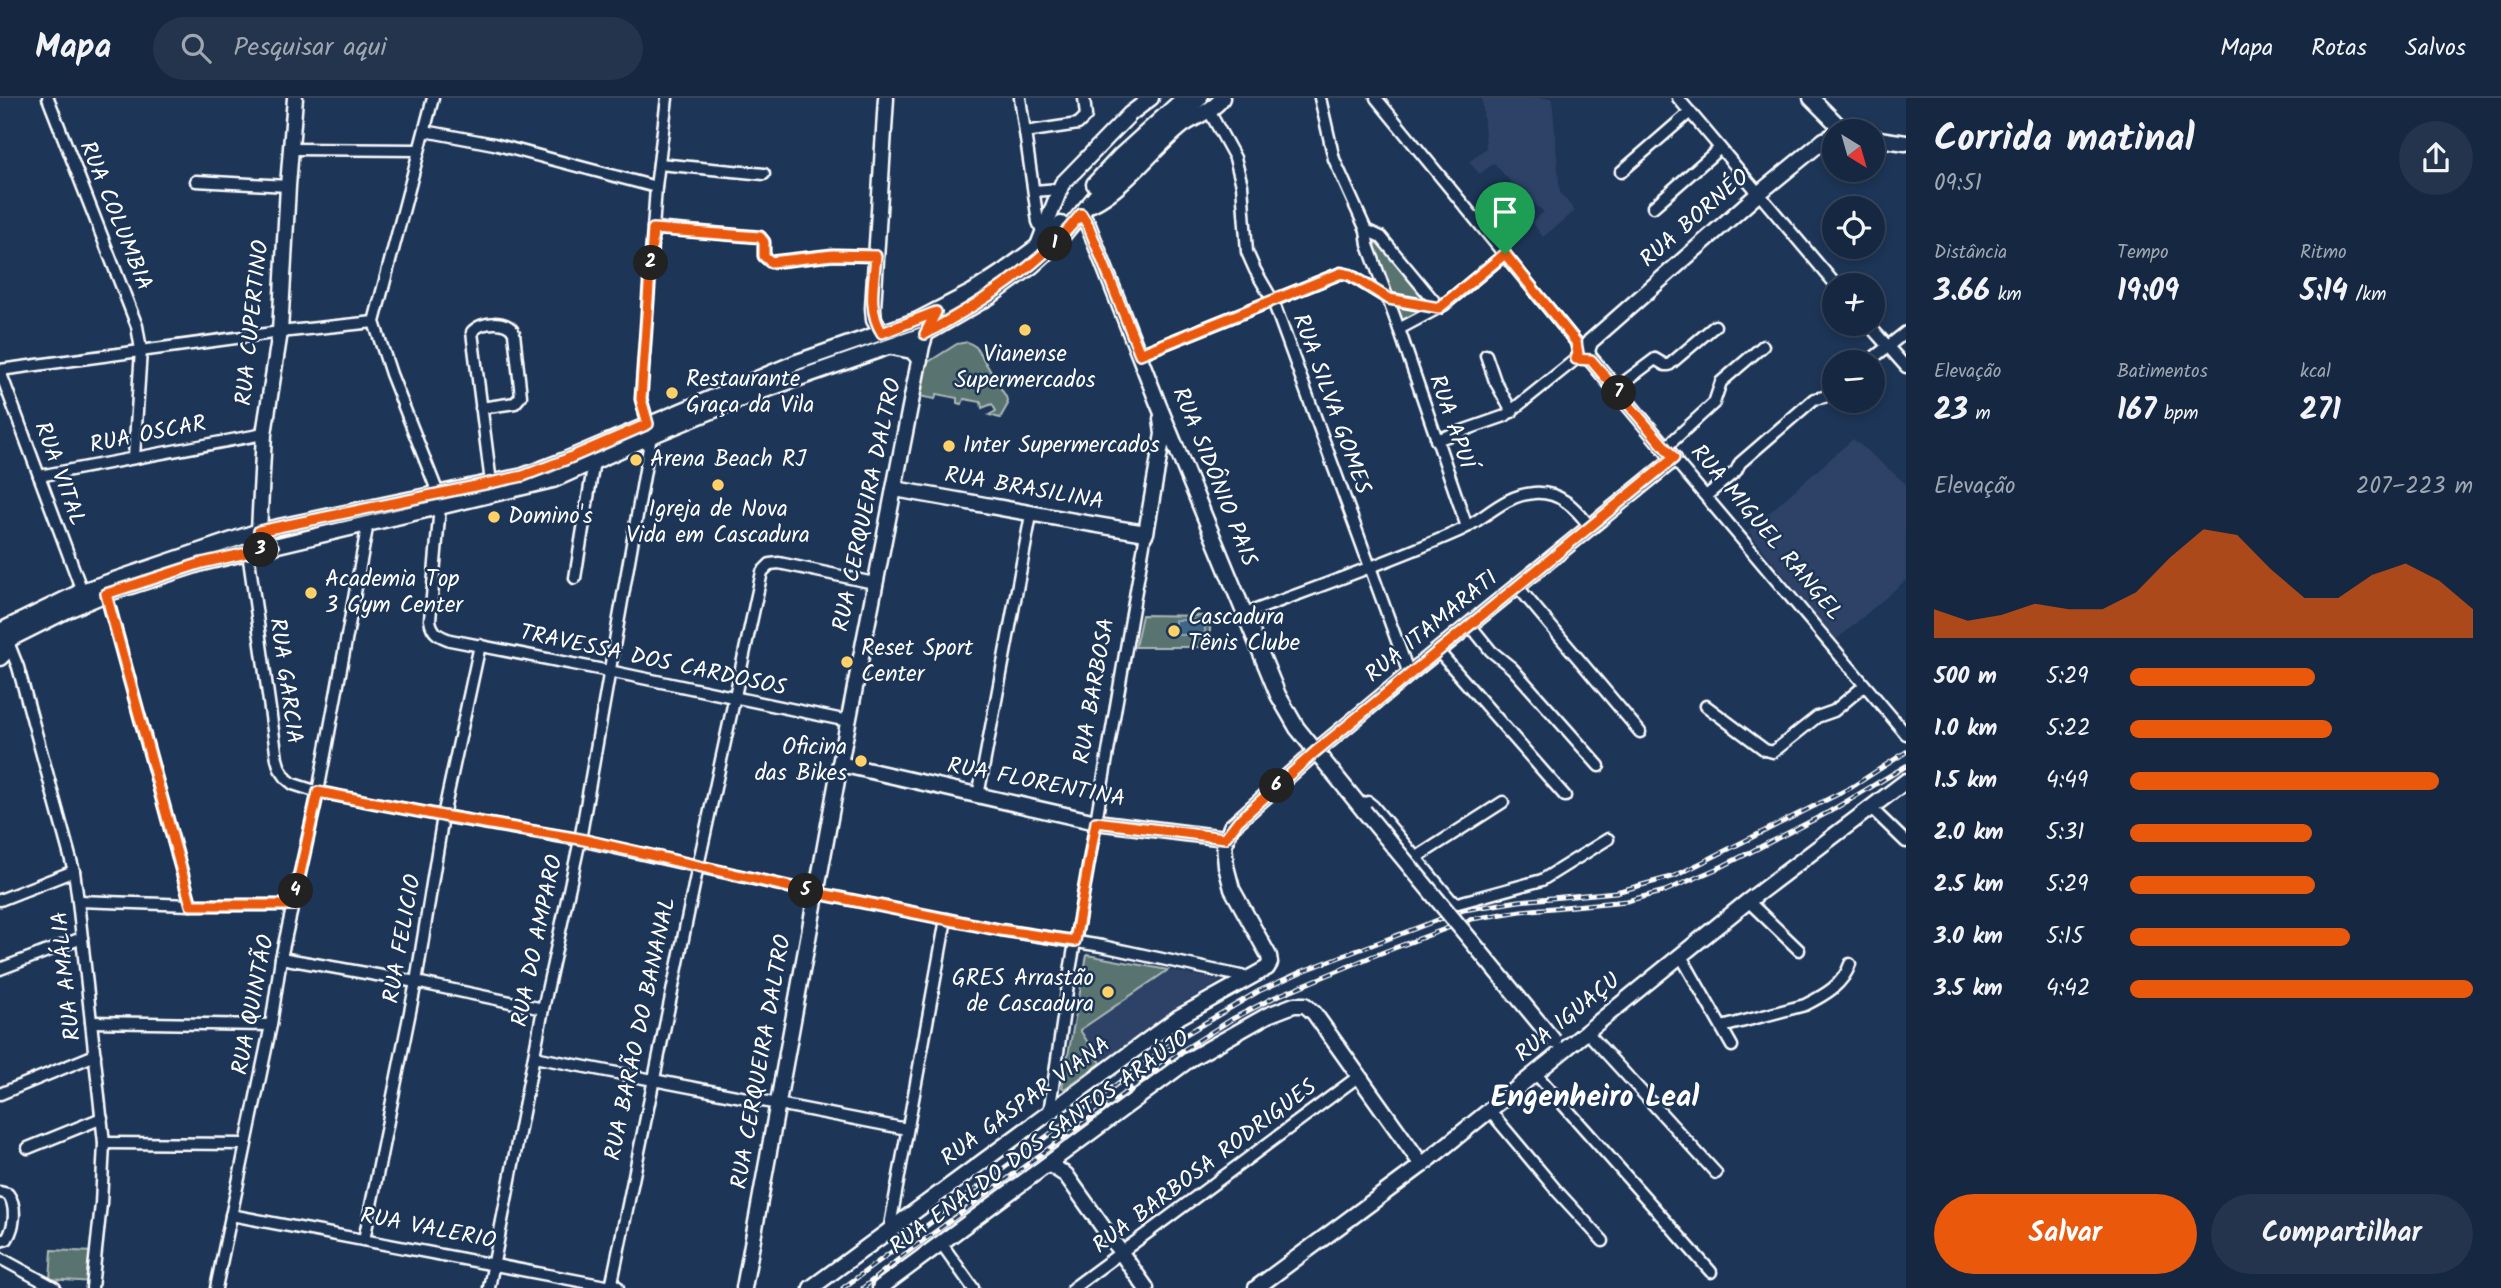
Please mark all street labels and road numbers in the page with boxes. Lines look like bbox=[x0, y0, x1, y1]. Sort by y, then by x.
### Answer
street label: RUA COLUMBIA bbox=[69, 136, 161, 296]
street label: RUA BORNÉO bbox=[1632, 161, 1758, 277]
street label: RUA CUPERTINO bbox=[226, 238, 280, 408]
street label: RUA SILVA GOMES bbox=[1282, 309, 1380, 499]
street label: RUA APUÍ bbox=[1418, 370, 1485, 478]
street label: RUA CERQUEIRA DALTRO bbox=[824, 375, 912, 635]
street label: RUA SIDÔNIO PAIS bbox=[1162, 382, 1266, 572]
street label: RUA OSCAR bbox=[87, 406, 209, 464]
street label: RUA VITAL bbox=[24, 417, 94, 531]
street label: RUA MIGUEL RANGEL bbox=[1681, 436, 1851, 630]
street label: RUA BRASILINA bbox=[942, 457, 1106, 521]
street label: RUA ITAMARATI bbox=[1357, 562, 1507, 692]
street label: TRAVESSA DOS CARDOSOS bbox=[516, 615, 790, 707]
street label: RUA BARBOSA bbox=[1064, 615, 1126, 767]
street label: RUA GARCIA bbox=[258, 616, 312, 746]
street label: RUA FLORENTINA bbox=[944, 748, 1128, 818]
street label: RUA DO AMPARO bbox=[502, 852, 574, 1030]
street label: RUA FELICIO bbox=[374, 872, 432, 1006]
street label: RUA BARÃO DO BANANAL bbox=[596, 894, 686, 1164]
street label: RUA AMÁLIA bbox=[42, 909, 92, 1043]
street label: RUA QUINTÃO bbox=[223, 932, 285, 1078]
street label: RUA CERQUEIRA DALTRO bbox=[722, 932, 802, 1192]
street label: RUA IGUAÇU bbox=[1507, 964, 1629, 1072]
street label: RUA ENALDO DOS SANTOS ARAÚJO bbox=[882, 1021, 1198, 1265]
street label: RUA GASPAR VIANA bbox=[933, 1028, 1119, 1176]
street label: RUA BARBOSA RODRIGUES bbox=[1085, 1070, 1325, 1264]
street label: RUA VALERIO bbox=[357, 1198, 499, 1260]

